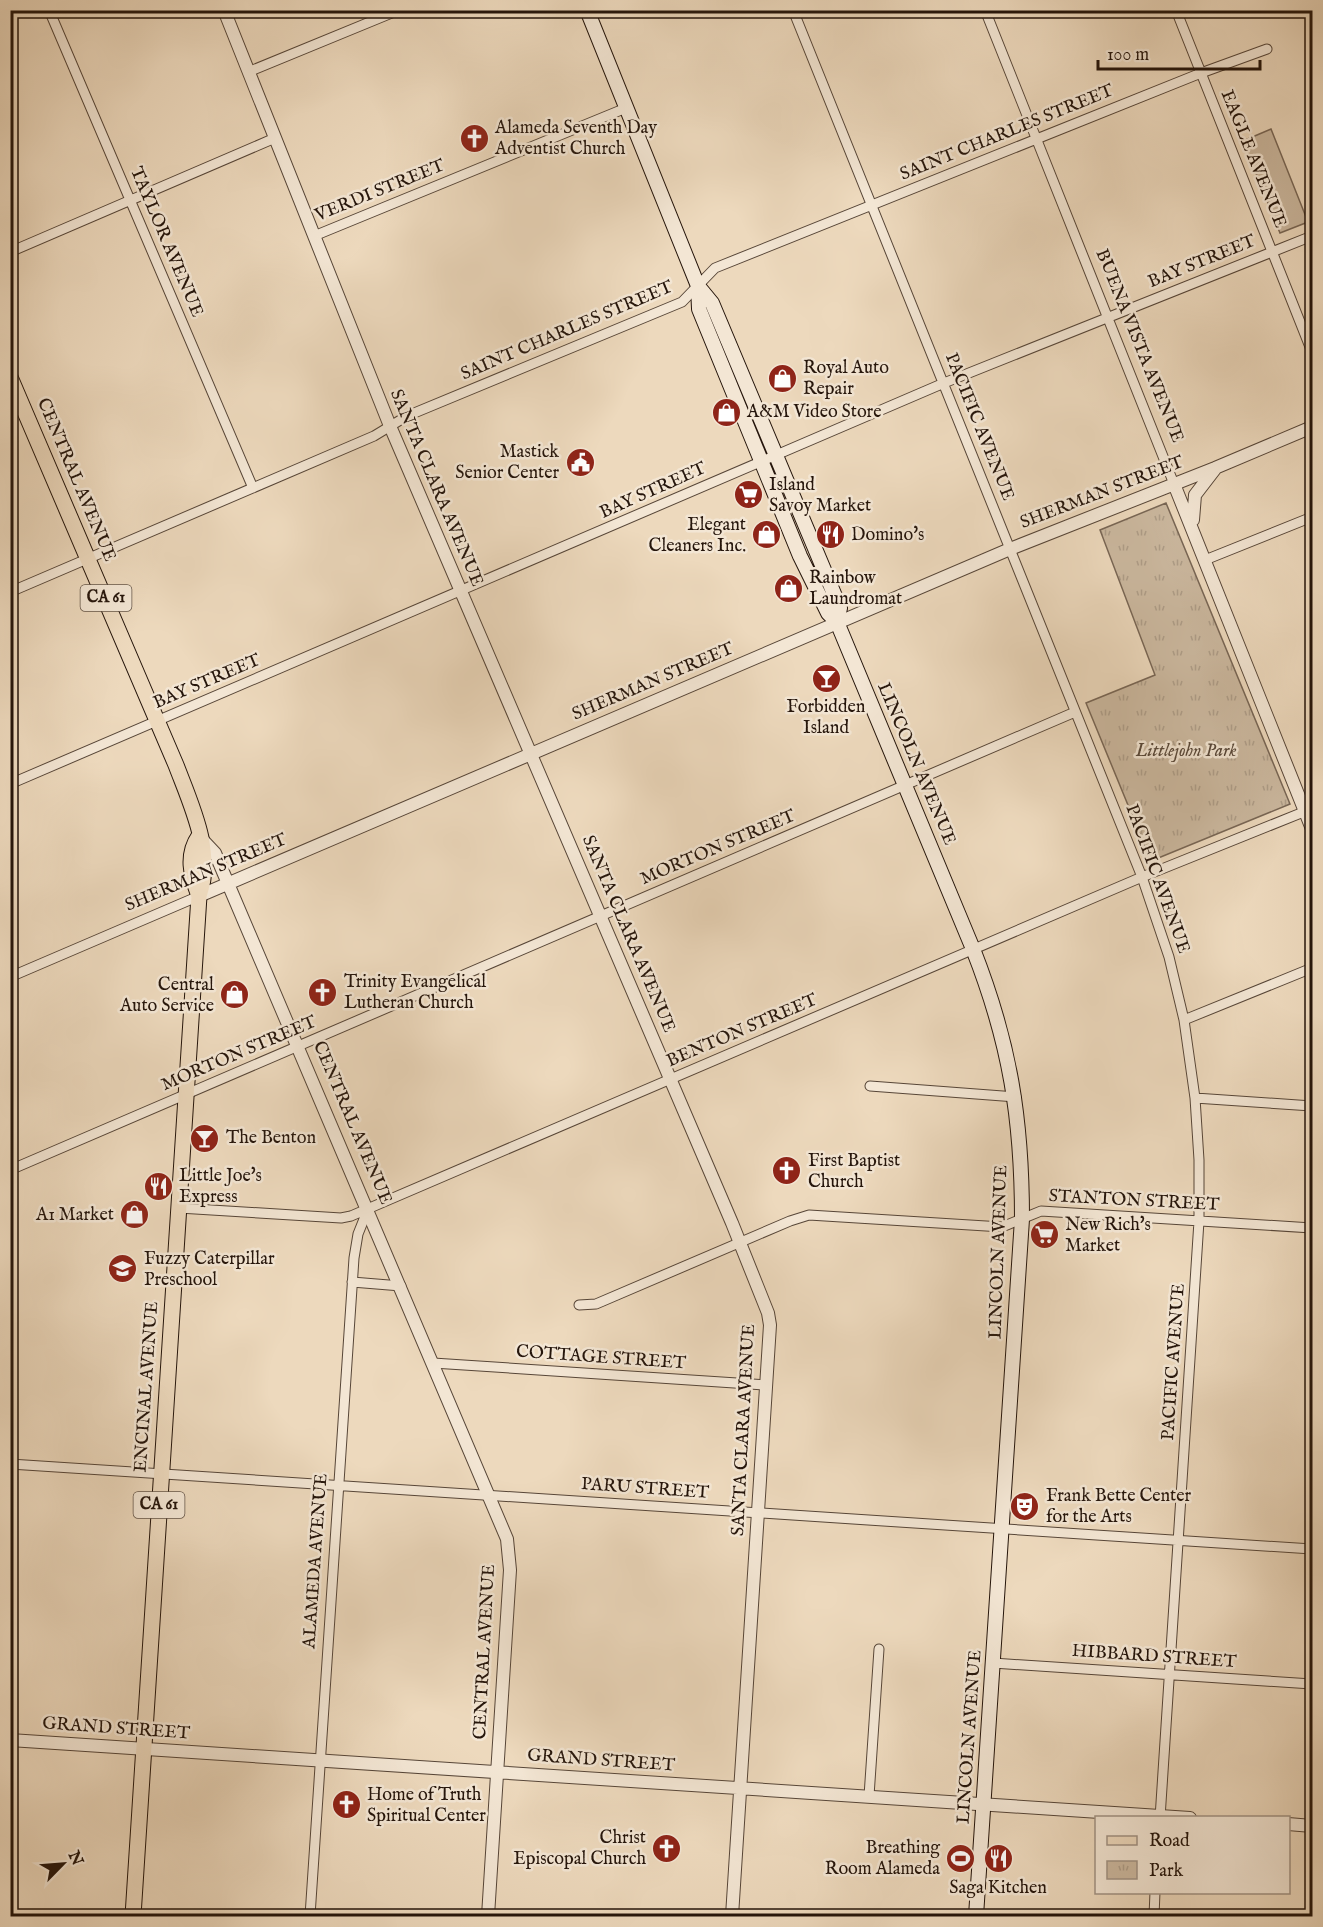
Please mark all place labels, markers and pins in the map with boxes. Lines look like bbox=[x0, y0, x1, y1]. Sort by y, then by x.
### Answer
place label: Alameda Seventh Day Adventist Church bbox=[494, 117, 657, 161]
church icon: Alameda Seventh Day Adventist Church bbox=[458, 122, 490, 154]
place label: Royal Auto Repair bbox=[803, 357, 889, 401]
shop icon: Royal Auto Repair bbox=[766, 362, 798, 394]
shop icon: A&M Video Store bbox=[710, 396, 742, 428]
place label: A&M Video Store bbox=[746, 401, 881, 424]
place label: Mastick Senior Center bbox=[455, 441, 559, 485]
public building icon: Mastick Senior Center bbox=[564, 446, 596, 478]
place label: Island Savoy Market bbox=[769, 474, 871, 518]
supermarket icon: Island Savoy Market bbox=[732, 479, 764, 511]
place label: Elegant Cleaners Inc. bbox=[649, 514, 746, 558]
shop icon: Elegant Cleaners Inc. bbox=[751, 519, 783, 551]
restaurant icon: Domino's bbox=[814, 519, 846, 551]
place label: Domino's bbox=[851, 524, 924, 547]
place label: Rainbow Laundromat bbox=[809, 567, 902, 611]
shop icon: Rainbow Laundromat bbox=[772, 572, 804, 604]
bar icon: Forbidden Island bbox=[810, 662, 842, 694]
place label: Forbidden Island bbox=[787, 696, 866, 740]
place label: Trinity Evangelical Lutheran Church bbox=[344, 971, 486, 1015]
place label: Central Auto Service bbox=[119, 974, 214, 1018]
church icon: Trinity Evangelical Lutheran Church bbox=[307, 976, 339, 1008]
shop icon: Central Auto Service bbox=[219, 979, 251, 1011]
bar icon: The Benton bbox=[189, 1122, 221, 1154]
place label: The Benton bbox=[226, 1127, 316, 1150]
place label: First Baptist Church bbox=[808, 1150, 900, 1194]
church icon: First Baptist Church bbox=[771, 1155, 803, 1187]
place label: Little Joe's Express bbox=[179, 1165, 262, 1209]
restaurant icon: Little Joe's Express bbox=[142, 1170, 174, 1202]
shop icon: A1 Market bbox=[119, 1199, 151, 1231]
place label: A1 Market bbox=[35, 1204, 114, 1227]
place label: New Rich's Market bbox=[1065, 1214, 1151, 1258]
supermarket icon: New Rich's Market bbox=[1028, 1219, 1060, 1251]
place label: Fuzzy Caterpillar Preschool bbox=[144, 1248, 275, 1292]
school or university icon: Fuzzy Caterpillar Preschool bbox=[107, 1253, 139, 1285]
place label: Frank Bette Center for the Arts bbox=[1046, 1485, 1192, 1529]
theatre icon: Frank Bette Center for the Arts bbox=[1009, 1490, 1041, 1522]
place label: Home of Truth Spiritual Center bbox=[367, 1784, 486, 1828]
church icon: Home of Truth Spiritual Center bbox=[330, 1789, 362, 1821]
place label: Christ Episcopal Church bbox=[513, 1827, 646, 1871]
church icon: Christ Episcopal Church bbox=[651, 1832, 683, 1864]
place label: Breathing Room Alameda bbox=[825, 1837, 940, 1881]
sports icon: Breathing Room Alameda bbox=[945, 1842, 977, 1874]
restaurant icon: Saga Kitchen bbox=[982, 1843, 1014, 1875]
place label: Saga Kitchen bbox=[949, 1877, 1047, 1900]

